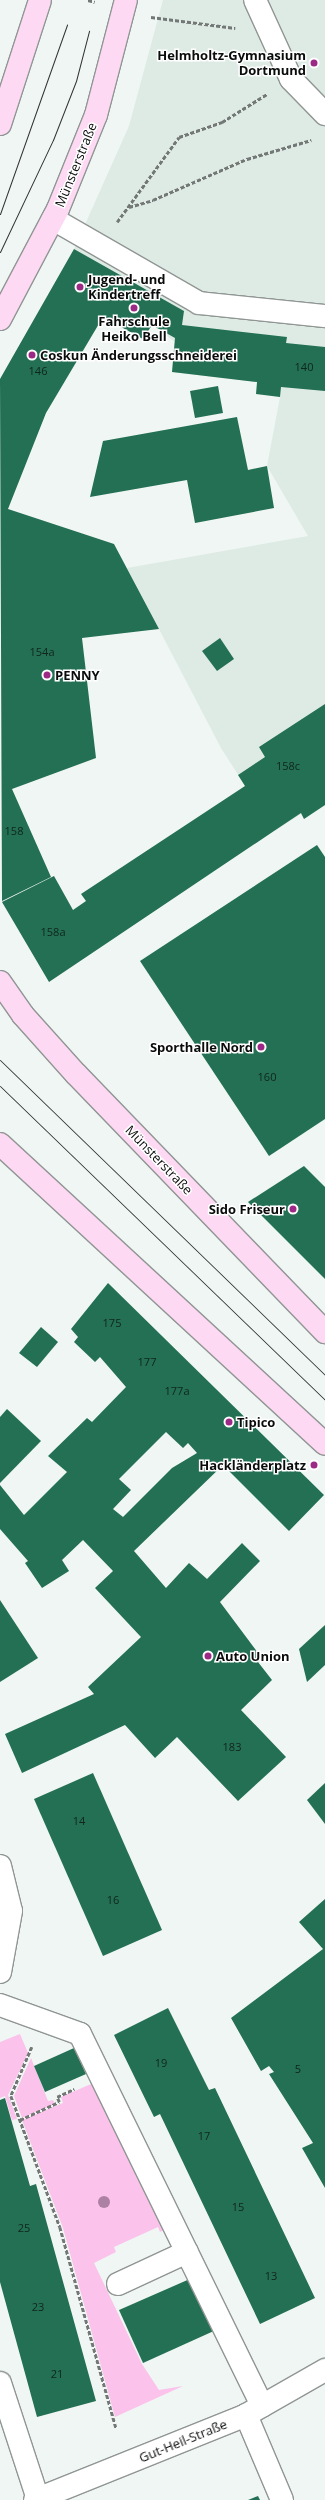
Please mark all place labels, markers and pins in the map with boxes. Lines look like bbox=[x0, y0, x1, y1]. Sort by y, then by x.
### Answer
place label: Helmholtz-Gymnasium Dortmund bbox=[157, 48, 306, 79]
marker: Helmholtz-Gymnasium Dortmund bbox=[309, 58, 319, 68]
place label: Jugend- und Kindertreff bbox=[88, 272, 166, 303]
marker: Jugend- und Kindertreff bbox=[75, 282, 85, 292]
marker: Fahrschule Heiko Bell bbox=[129, 303, 139, 313]
place label: Fahrschule Heiko Bell bbox=[98, 314, 170, 345]
place label: Coskun Änderungsschneiderei bbox=[40, 347, 237, 363]
marker: Coskun Änderungsschneiderei bbox=[27, 350, 37, 360]
place label: PENNY bbox=[55, 667, 100, 683]
marker: PENNY bbox=[42, 670, 52, 680]
place label: Sporthalle Nord bbox=[150, 1039, 253, 1055]
marker: Sporthalle Nord bbox=[256, 1042, 266, 1052]
place label: Sido Friseur bbox=[209, 1201, 285, 1217]
marker: Sido Friseur bbox=[288, 1204, 298, 1214]
place label: Tipico bbox=[237, 1414, 275, 1430]
marker: Tipico bbox=[224, 1417, 234, 1427]
place label: Hackländerplatz bbox=[199, 1457, 306, 1473]
marker: Hackländerplatz bbox=[309, 1460, 319, 1470]
place label: Auto Union bbox=[216, 1648, 290, 1664]
marker: Auto Union bbox=[203, 1651, 213, 1661]

